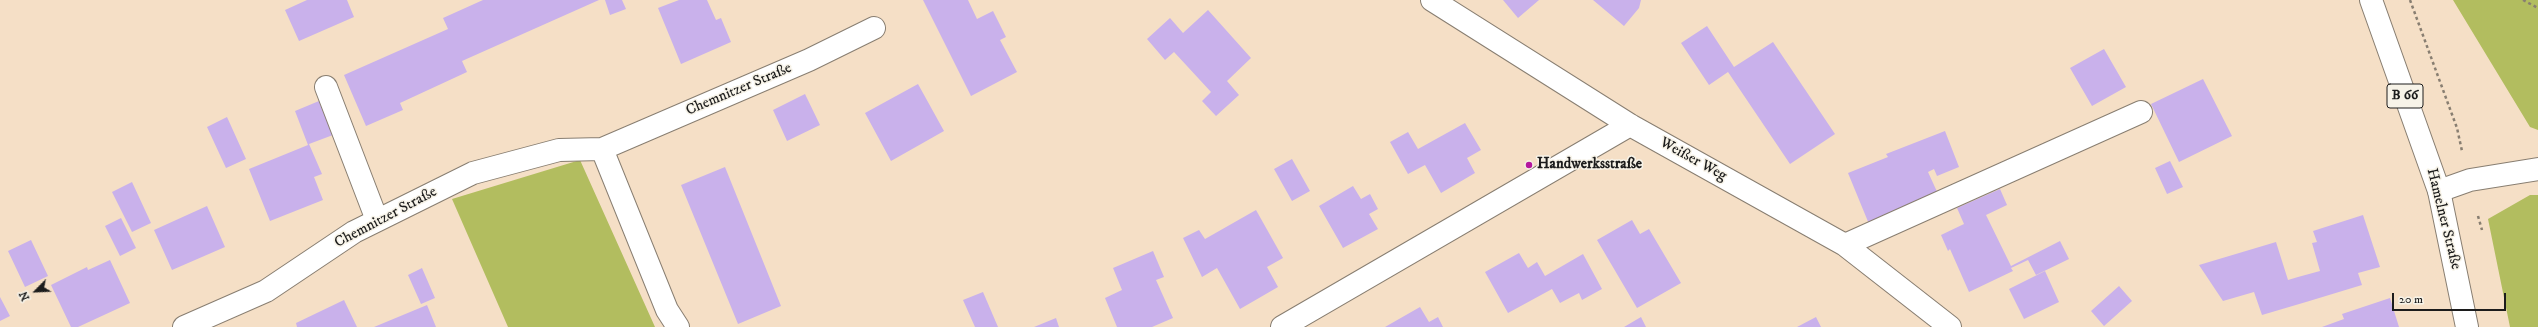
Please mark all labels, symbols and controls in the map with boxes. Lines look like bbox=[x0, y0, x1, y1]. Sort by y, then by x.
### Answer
street label: Chemnitzer Straße bbox=[683, 60, 795, 120]
road number: B 66 bbox=[2387, 84, 2423, 108]
street label: Weißer Weg bbox=[1656, 134, 1730, 186]
place label: Handwerksstraße bbox=[1537, 156, 1642, 174]
marker: Handwerksstraße bbox=[1524, 160, 1534, 170]
street label: Hamelner Straße bbox=[2422, 167, 2464, 271]
street label: Chemnitzer Straße bbox=[332, 183, 440, 253]
north arrow bbox=[16, 271, 56, 311]
scale bar bbox=[2394, 285, 2508, 311]
text: N bbox=[17, 289, 33, 303]
text: 20 m bbox=[2399, 292, 2423, 307]

